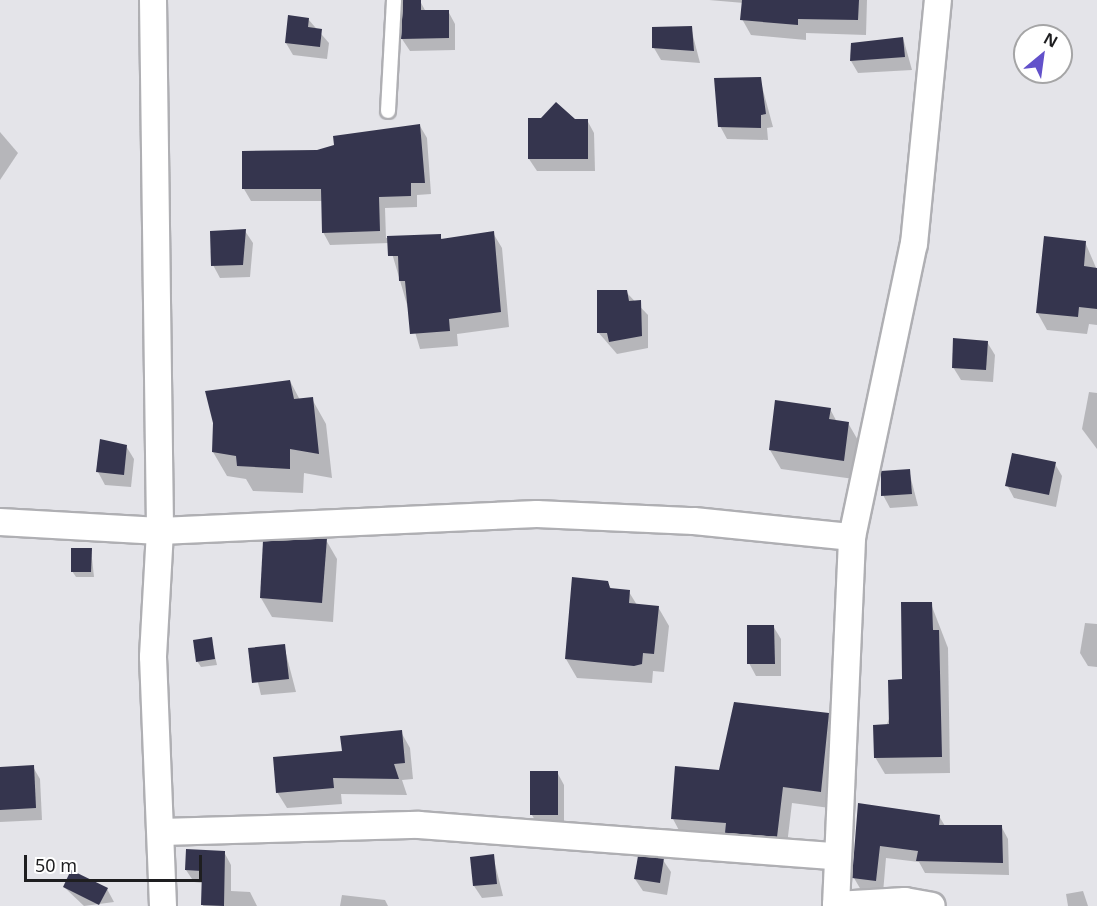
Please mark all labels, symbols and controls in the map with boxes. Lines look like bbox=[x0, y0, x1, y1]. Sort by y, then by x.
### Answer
north arrow bbox=[1013, 24, 1073, 84]
text: N bbox=[1040, 27, 1062, 53]
scale bar bbox=[27, 843, 206, 881]
text: 50 m bbox=[35, 853, 77, 877]

